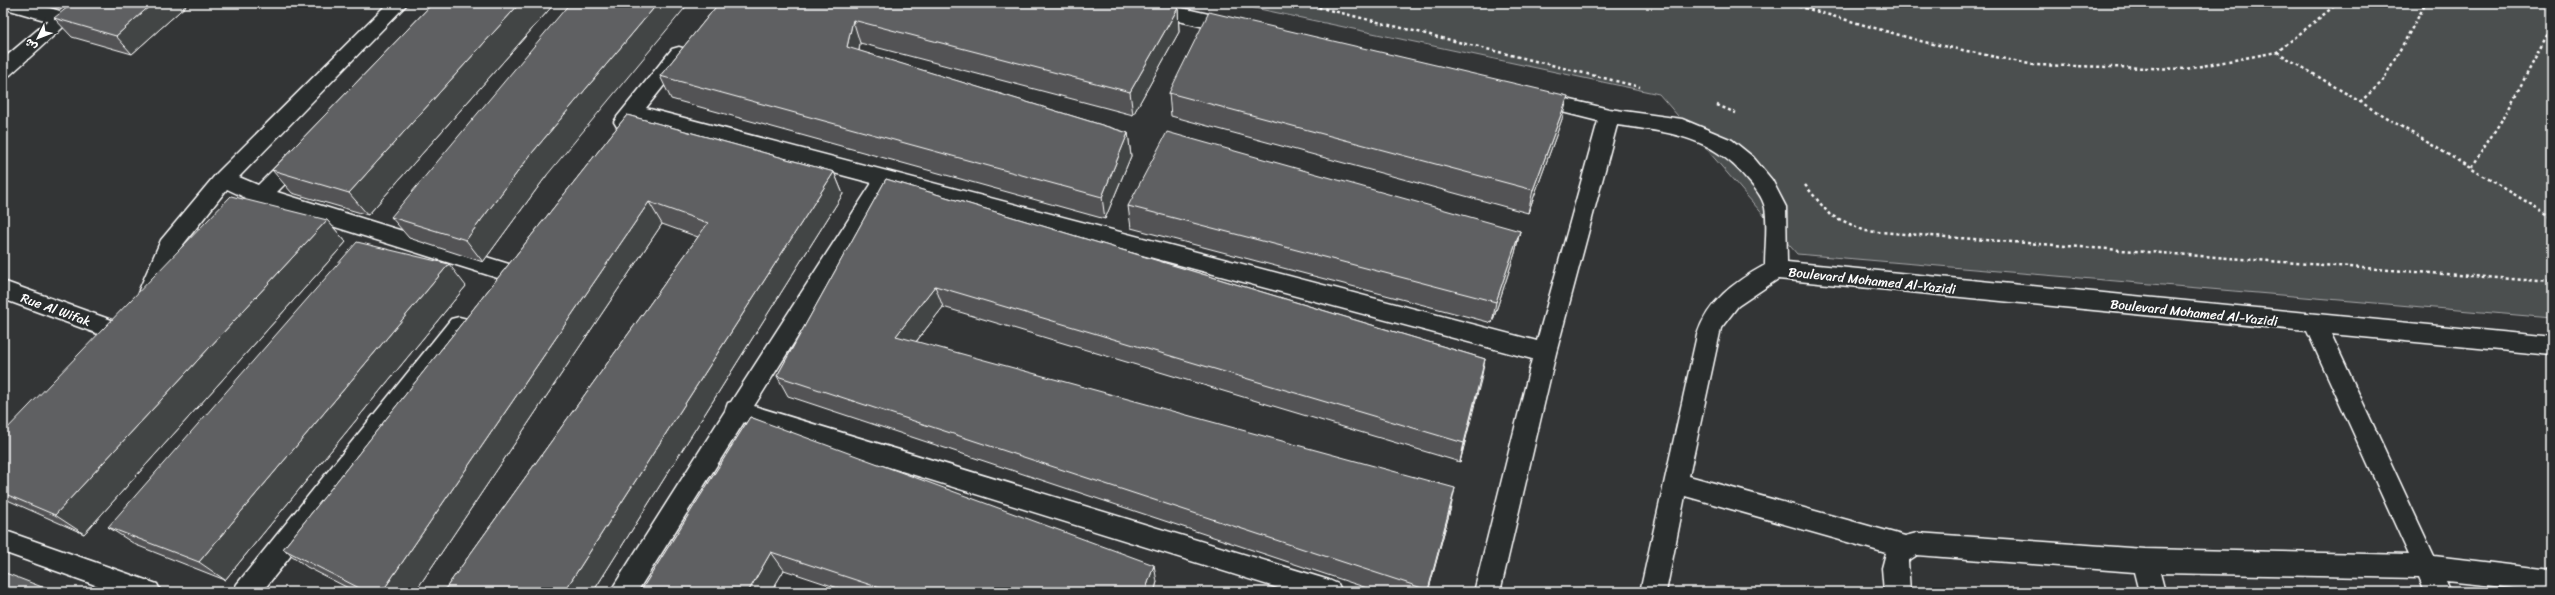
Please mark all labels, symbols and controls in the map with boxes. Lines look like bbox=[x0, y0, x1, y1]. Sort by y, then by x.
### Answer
north arrow bbox=[18, 18, 58, 58]
text: ش bbox=[20, 34, 42, 55]
street label: Boulevard Mohamed Al-Yazidi bbox=[1787, 260, 1957, 301]
street label: Rue Al Wifak bbox=[17, 286, 94, 333]
street label: Boulevard Mohamed Al-Yazidi bbox=[2109, 292, 2279, 333]

